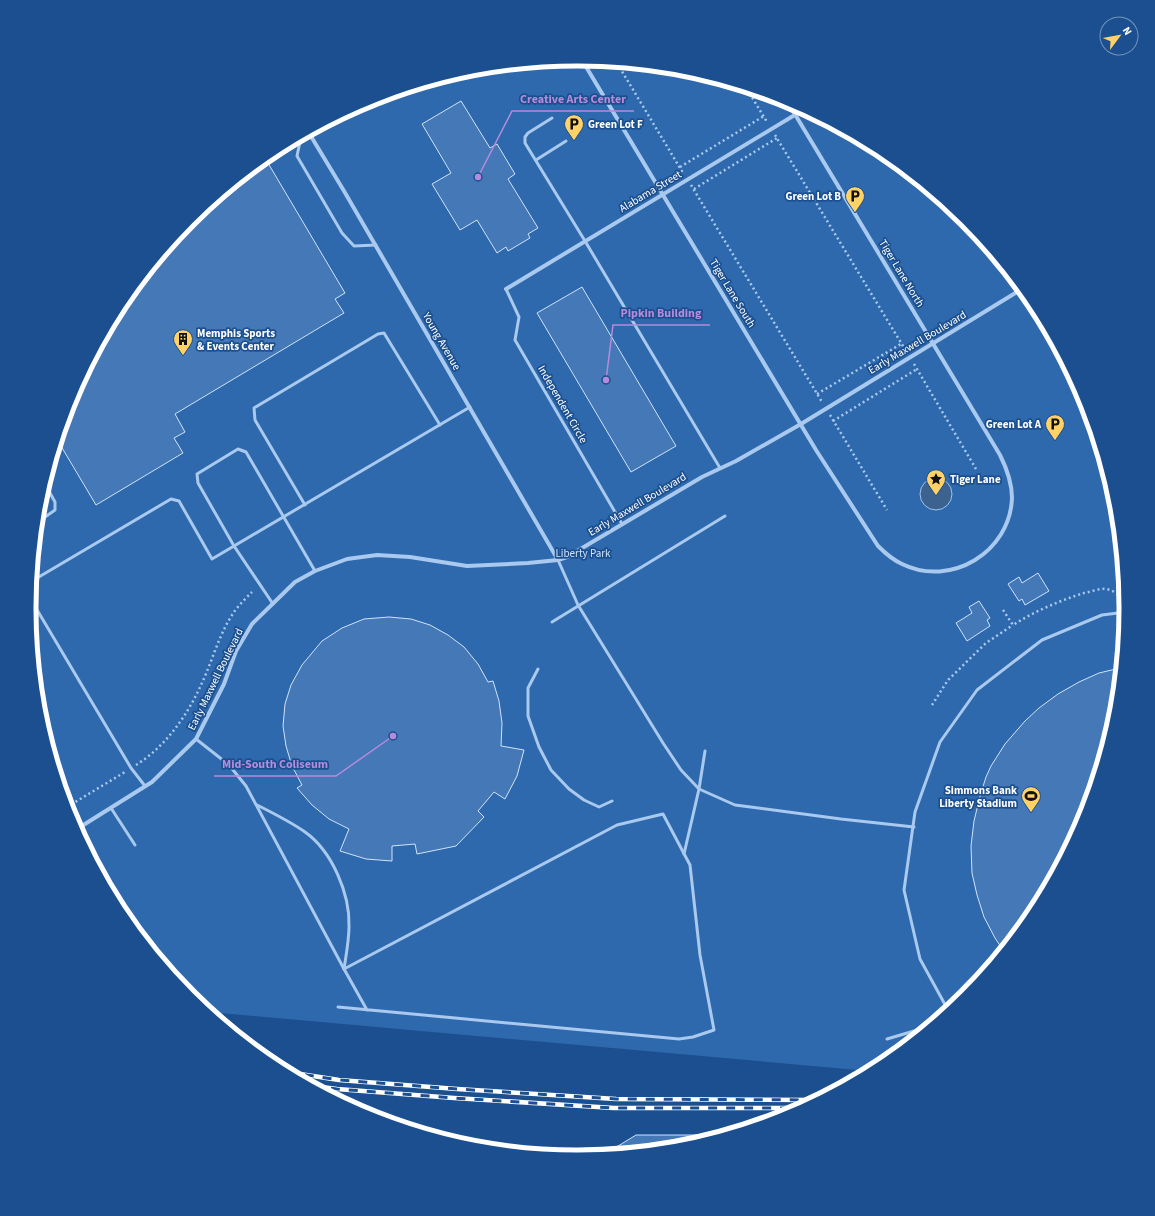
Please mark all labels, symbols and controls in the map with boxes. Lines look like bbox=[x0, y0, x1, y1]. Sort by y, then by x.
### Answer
north arrow bbox=[1099, 16, 1139, 56]
text: N bbox=[1119, 24, 1135, 38]
callout: Creative Arts Center bbox=[512, 87, 634, 111]
text: Creative Arts Center bbox=[520, 91, 626, 108]
parking icon: Green Lot F bbox=[563, 113, 585, 141]
place label: Green Lot F bbox=[588, 117, 643, 132]
street label: Alabama Street bbox=[616, 167, 684, 216]
parking icon: Green Lot B bbox=[844, 185, 866, 213]
place label: Green Lot B bbox=[785, 189, 841, 204]
street label: Tiger Lane North bbox=[875, 237, 928, 310]
street label: Tiger Lane South bbox=[706, 256, 759, 330]
callout: Pipkin Building bbox=[613, 301, 710, 325]
text: Pipkin Building bbox=[621, 305, 702, 322]
street label: Early Maxwell Boulevard bbox=[865, 307, 969, 378]
street label: Young Avenue bbox=[418, 309, 464, 373]
place label: Memphis Sports & Events Center bbox=[197, 326, 275, 354]
building icon: Memphis Sports & Events Center bbox=[172, 328, 194, 356]
street label: Independent Circle bbox=[534, 363, 591, 446]
parking icon: Green Lot A bbox=[1044, 413, 1066, 441]
place label: Green Lot A bbox=[986, 417, 1042, 432]
place icon: Tiger Lane bbox=[925, 468, 947, 496]
street label: Early Maxwell Boulevard bbox=[585, 469, 689, 540]
place label: Tiger Lane bbox=[950, 472, 1001, 487]
park label: Liberty Park bbox=[555, 546, 611, 561]
street label: Early Maxwell Boulevard bbox=[184, 626, 247, 733]
callout: Mid-South Coliseum bbox=[214, 752, 336, 776]
text: Mid-South Coliseum bbox=[222, 756, 328, 773]
place label: Simmons Bank Liberty Stadium bbox=[939, 783, 1017, 811]
sports icon: Simmons Bank Liberty Stadium bbox=[1020, 785, 1042, 813]

